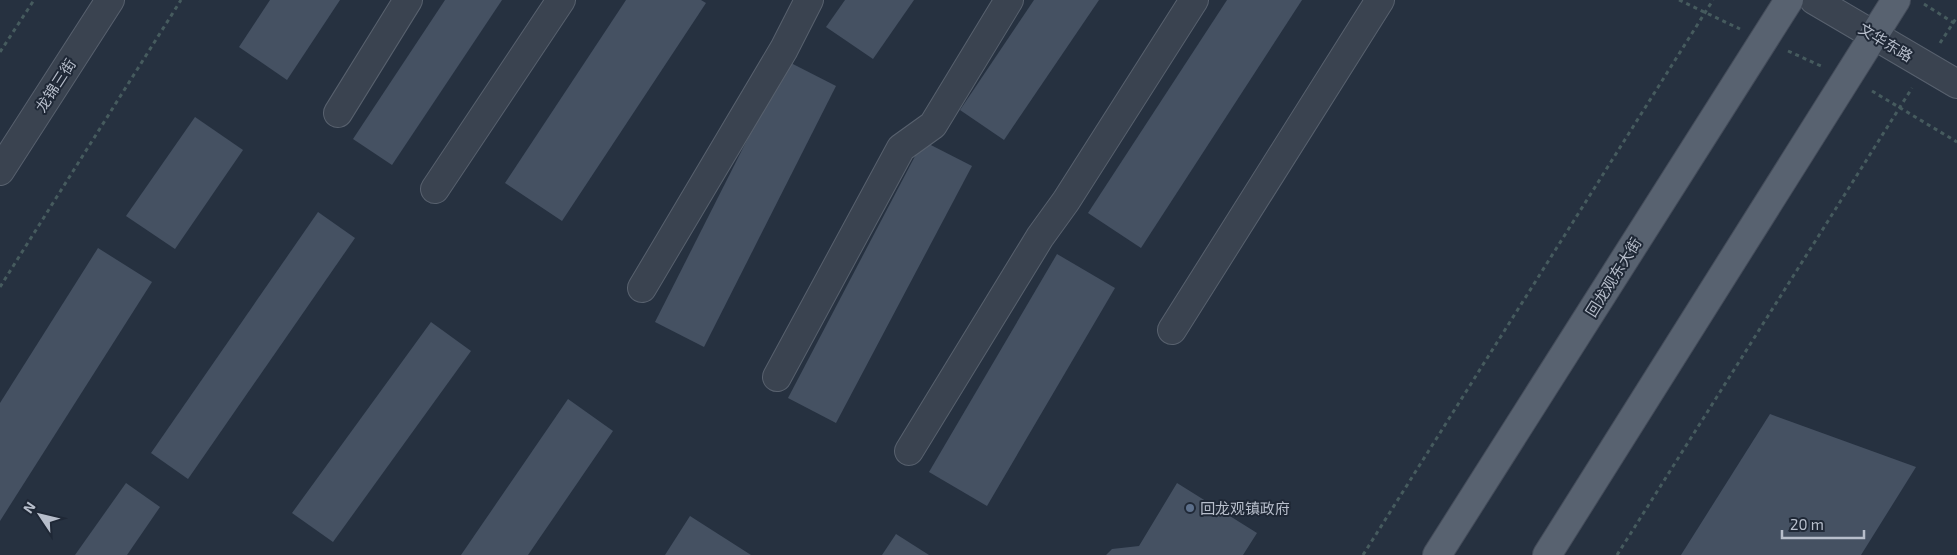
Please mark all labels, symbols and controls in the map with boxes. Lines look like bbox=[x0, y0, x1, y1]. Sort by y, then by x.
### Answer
street label: 文华东路 bbox=[1856, 19, 1916, 65]
street label: 龙锦三街 bbox=[31, 55, 79, 115]
street label: 回龙观东大街 bbox=[1582, 234, 1644, 320]
north arrow bbox=[15, 490, 65, 540]
text: N bbox=[19, 498, 39, 516]
place label: 回龙观镇政府 bbox=[1200, 499, 1290, 517]
marker: 回龙观镇政府 bbox=[1184, 502, 1196, 514]
scale bar bbox=[1782, 508, 1864, 540]
text: 20 m bbox=[1790, 515, 1824, 533]

